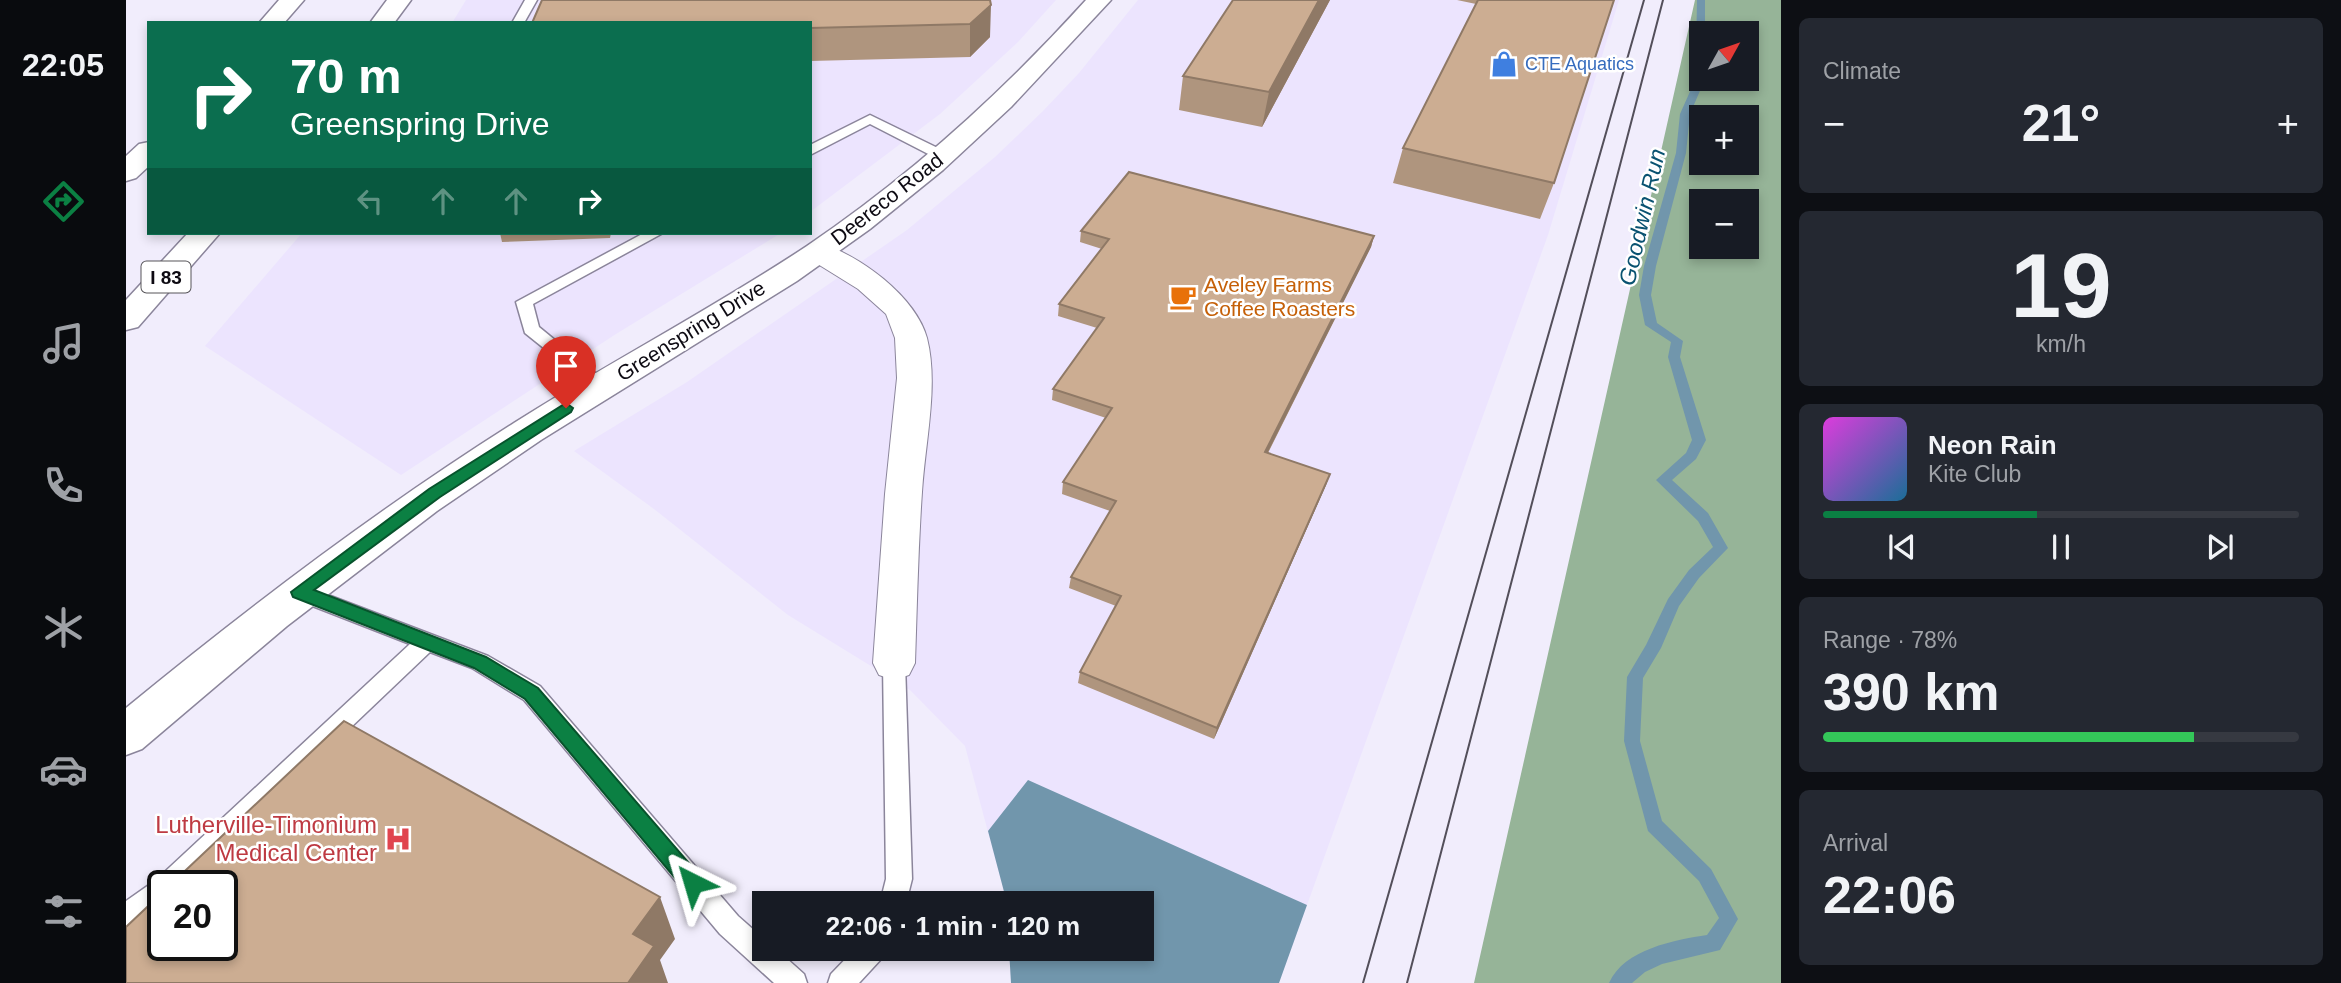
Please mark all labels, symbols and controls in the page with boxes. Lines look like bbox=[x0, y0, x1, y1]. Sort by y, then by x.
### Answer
north arrow bbox=[1689, 21, 1759, 91]
map controls bbox=[1689, 21, 1759, 259]
text: 22:05 bbox=[22, 47, 104, 83]
icon: right bbox=[175, 49, 266, 140]
text: 70 m bbox=[290, 49, 402, 103]
shop icon: CTE Aquatics bbox=[1489, 49, 1519, 79]
place label: CTE Aquatics bbox=[1525, 54, 1634, 74]
text: Climate bbox=[1823, 58, 1901, 84]
text: 21° bbox=[2022, 94, 2100, 152]
text: − bbox=[1823, 103, 1845, 145]
text: + bbox=[2277, 103, 2299, 145]
button: + bbox=[1689, 105, 1759, 175]
text: Greenspring Drive bbox=[290, 106, 550, 142]
water label: Goodwin Run bbox=[1614, 146, 1670, 288]
street label: Deereco Road bbox=[826, 148, 947, 249]
icon: directions bbox=[39, 177, 88, 226]
icon: left bbox=[351, 182, 389, 220]
icon: ahead bbox=[424, 182, 462, 220]
icon: ahead bbox=[497, 182, 535, 220]
icon: right bbox=[570, 182, 608, 220]
button: − bbox=[1689, 189, 1759, 259]
text: 19 bbox=[2010, 235, 2112, 336]
road number: I 83 bbox=[142, 262, 190, 292]
place label: Aveley Farms Coffee Roasters bbox=[1204, 273, 1355, 320]
street label: Greenspring Drive bbox=[612, 276, 769, 385]
cafe icon: Aveley Farms Coffee Roasters bbox=[1168, 282, 1198, 312]
icon: music bbox=[39, 319, 88, 368]
text: km/h bbox=[2036, 331, 2086, 357]
pin bbox=[536, 336, 596, 408]
icon: arrive bbox=[547, 347, 585, 385]
text: Neon Rain bbox=[1928, 430, 2057, 460]
icon: phone bbox=[39, 461, 88, 510]
text: Kite Club bbox=[1928, 461, 2021, 487]
icon: previous bbox=[1883, 528, 1921, 566]
icon: pause bbox=[2042, 528, 2080, 566]
icon: next bbox=[2201, 528, 2239, 566]
icon: climate bbox=[39, 603, 88, 652]
text: Range · 78% bbox=[1823, 627, 1957, 653]
text: 390 km bbox=[1823, 663, 1999, 721]
icon: car bbox=[39, 745, 88, 794]
place label: Lutherville-Timonium Medical Center bbox=[155, 811, 377, 866]
hospital icon: Lutherville-Timonium Medical Center bbox=[383, 824, 413, 854]
text: Arrival bbox=[1823, 830, 1888, 856]
position arrow bbox=[656, 846, 730, 920]
text: 22:06 bbox=[1823, 866, 1956, 924]
speed limit sign: 20 bbox=[147, 870, 238, 961]
icon: filters bbox=[39, 887, 88, 936]
text: 22:06 · 1 min · 120 m bbox=[826, 911, 1080, 941]

